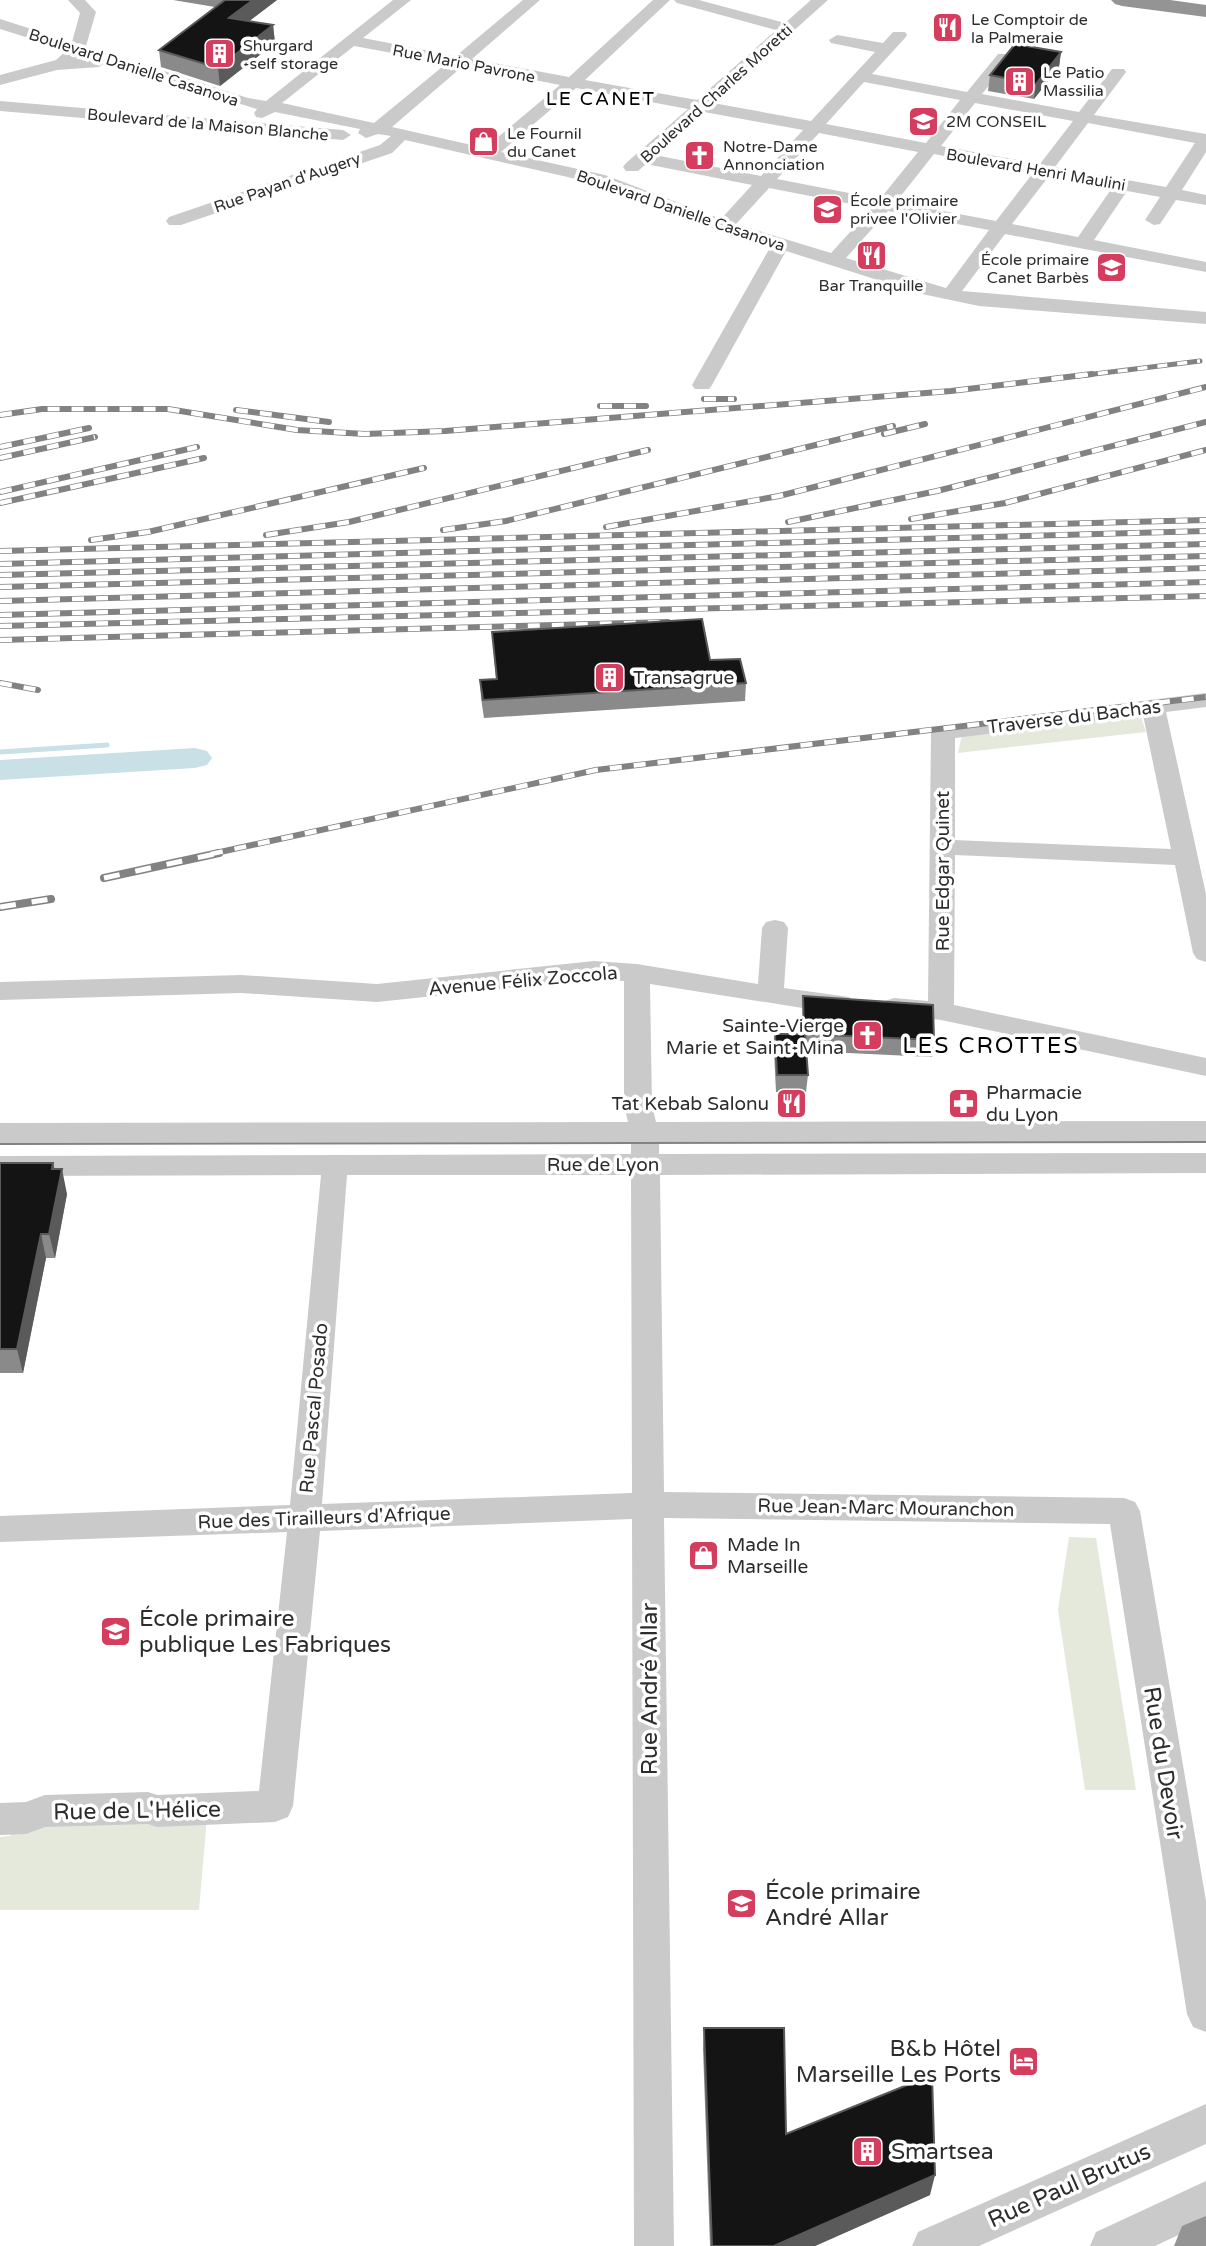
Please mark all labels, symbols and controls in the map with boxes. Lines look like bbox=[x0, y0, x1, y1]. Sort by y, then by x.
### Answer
place label: Le Comptoir de la Palmeraie bbox=[971, 10, 1088, 48]
restaurant icon: Le Comptoir de la Palmeraie bbox=[931, 11, 965, 45]
street label: Boulevard Charles Moretti bbox=[636, 20, 797, 167]
street label: Boulevard Danielle Casanova bbox=[26, 25, 241, 111]
place label: Shurgard -self storage bbox=[243, 36, 338, 74]
building icon: Shurgard -self storage bbox=[203, 37, 237, 71]
street label: Rue Mario Pavrone bbox=[391, 40, 537, 88]
place label: Le Patio Massilia bbox=[1043, 63, 1104, 101]
building icon: Le Patio Massilia bbox=[1003, 64, 1037, 98]
district label: LE CANET bbox=[546, 88, 656, 110]
street label: Boulevard de la Maison Blanche bbox=[86, 104, 329, 146]
school or university icon: 2M CONSEIL bbox=[906, 104, 940, 138]
place label: 2M CONSEIL bbox=[946, 112, 1046, 132]
place label: Le Fournil du Canet bbox=[507, 124, 582, 162]
shop icon: Le Fournil du Canet bbox=[467, 125, 501, 159]
place label: Notre-Dame Annonciation bbox=[723, 137, 825, 175]
church icon: Notre-Dame Annonciation bbox=[683, 138, 717, 172]
street label: Boulevard Henri Maulini bbox=[945, 144, 1127, 196]
street label: Rue Payan d'Augery bbox=[211, 148, 364, 217]
street label: Boulevard Danielle Casanova bbox=[574, 166, 788, 256]
place label: École primaire privee l'Olivier bbox=[850, 191, 958, 229]
school or university icon: École primaire privee l'Olivier bbox=[810, 192, 844, 226]
restaurant icon: Bar Tranquille bbox=[854, 239, 888, 273]
place label: École primaire Canet Barbès bbox=[981, 250, 1089, 288]
school or university icon: École primaire Canet Barbès bbox=[1095, 251, 1129, 285]
place label: Bar Tranquille bbox=[819, 276, 923, 296]
building icon: Transagrue bbox=[593, 660, 627, 694]
place label: Transagrue bbox=[633, 667, 734, 689]
street label: Traverse du Bachas bbox=[986, 695, 1162, 739]
street label: Rue Edgar Quinet bbox=[932, 791, 954, 951]
street label: Avenue Félix Zoccola bbox=[428, 962, 619, 1000]
place label: Sainte-Vierge Marie et Saint-Mina bbox=[666, 1015, 844, 1059]
church icon: Sainte-Vierge Marie et Saint-Mina bbox=[850, 1019, 884, 1053]
district label: LES CROTTES bbox=[902, 1032, 1080, 1060]
place label: Pharmacie du Lyon bbox=[986, 1082, 1082, 1126]
restaurant icon: Tat Kebab Salonu bbox=[775, 1086, 809, 1120]
pharmacy icon: Pharmacie du Lyon bbox=[946, 1086, 980, 1120]
place label: Tat Kebab Salonu bbox=[611, 1093, 769, 1115]
street label: Rue de Lyon bbox=[547, 1154, 659, 1176]
street label: Rue Pascal Posado bbox=[296, 1322, 332, 1494]
street label: Rue Jean-Marc Mouranchon bbox=[757, 1495, 1015, 1521]
street label: Rue des Tirailleurs d'Afrique bbox=[197, 1503, 451, 1533]
place label: Made In Marseille bbox=[727, 1534, 808, 1578]
shop icon: Made In Marseille bbox=[687, 1538, 721, 1572]
street label: Rue André Allar bbox=[636, 1603, 664, 1775]
place label: École primaire publique Les Fabriques bbox=[139, 1605, 391, 1659]
school or university icon: École primaire publique Les Fabriques bbox=[99, 1614, 133, 1648]
street label: Rue du Devoir bbox=[1137, 1685, 1189, 1842]
street label: Rue de L'Hélice bbox=[53, 1796, 221, 1826]
place label: École primaire André Allar bbox=[765, 1878, 921, 1932]
school or university icon: École primaire André Allar bbox=[725, 1887, 759, 1921]
place label: B&b Hôtel Marseille Les Ports bbox=[796, 2035, 1001, 2089]
hotel icon: B&b Hôtel Marseille Les Ports bbox=[1007, 2044, 1041, 2078]
building icon: Smartsea bbox=[851, 2134, 885, 2168]
street label: Rue Paul Brutus bbox=[984, 2137, 1155, 2234]
place label: Smartsea bbox=[891, 2138, 994, 2166]

